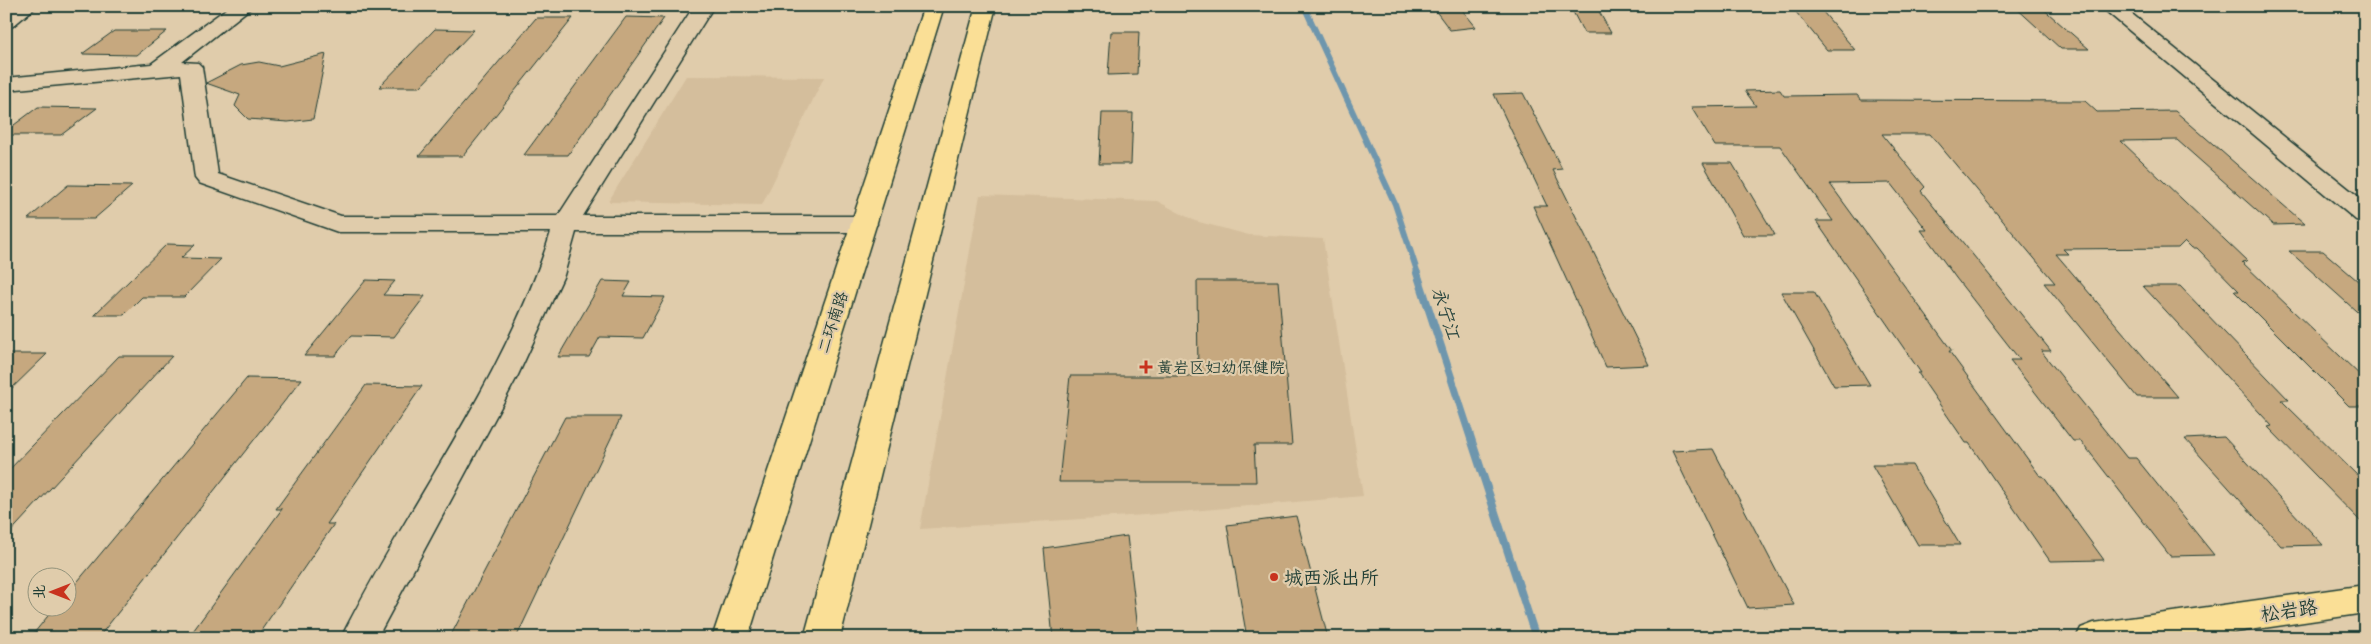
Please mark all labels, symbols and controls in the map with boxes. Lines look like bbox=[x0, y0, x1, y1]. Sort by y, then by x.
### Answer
water label: 永宁江 bbox=[1425, 284, 1466, 344]
street label: 二环南路 bbox=[813, 288, 853, 356]
place label: 黄岩区妇幼保健院 bbox=[1157, 357, 1285, 379]
marker: 黄岩区妇幼保健院 bbox=[1139, 360, 1153, 374]
place label: 城西派出所 bbox=[1284, 565, 1379, 592]
north arrow bbox=[28, 566, 78, 616]
marker: 城西派出所 bbox=[1268, 571, 1280, 583]
text: 北 bbox=[30, 585, 50, 599]
street label: 松岩路 bbox=[2259, 594, 2319, 629]

